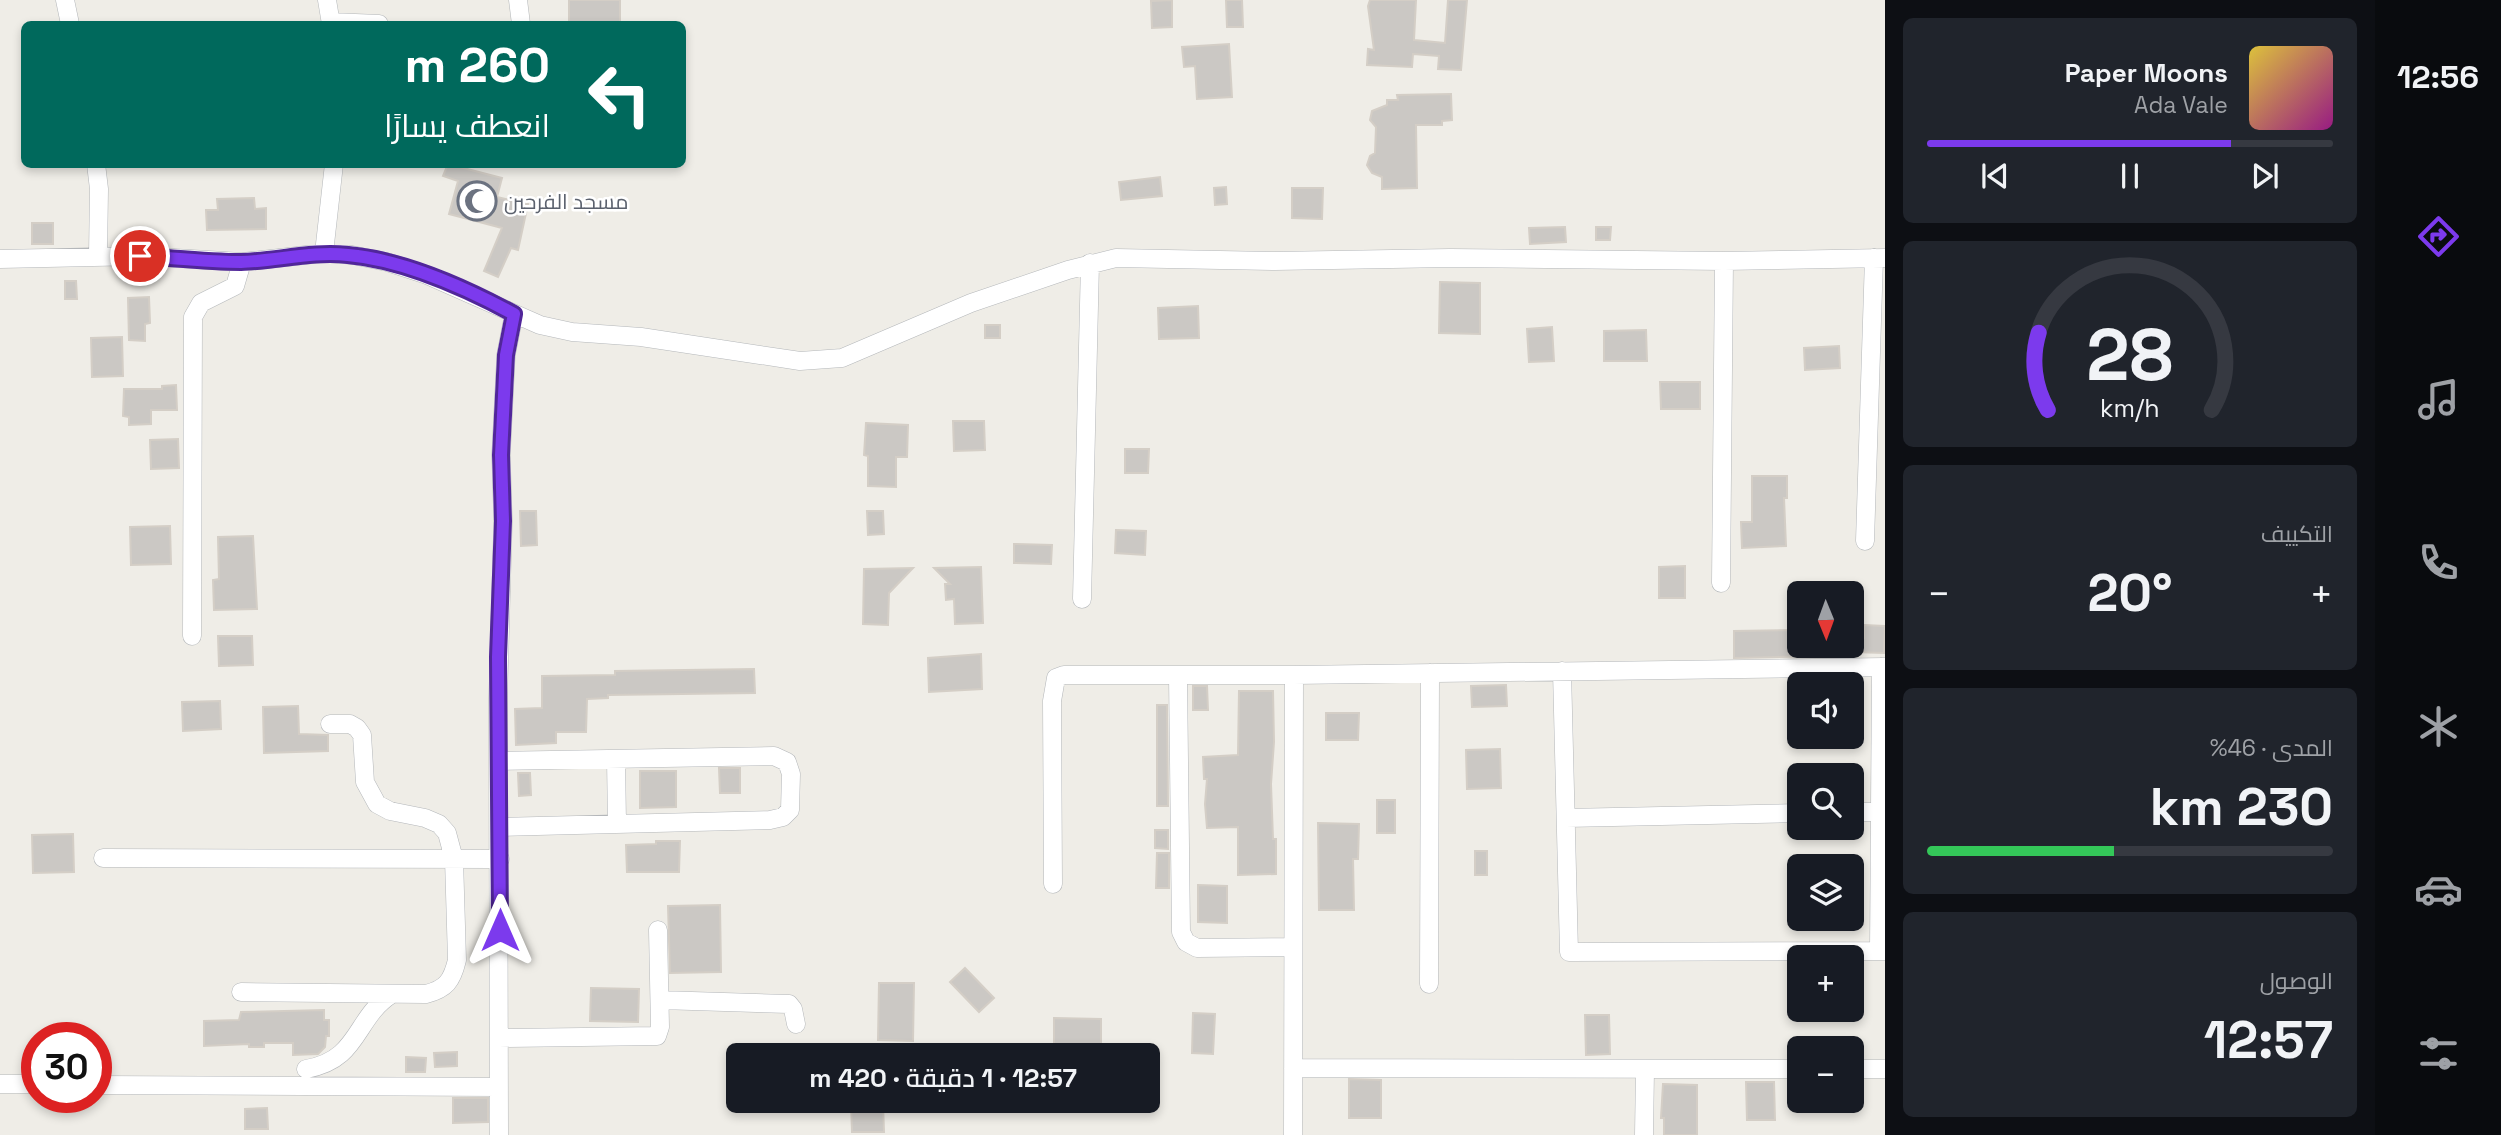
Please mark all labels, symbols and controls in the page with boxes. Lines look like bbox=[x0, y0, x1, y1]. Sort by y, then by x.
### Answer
text: 260 m bbox=[405, 34, 550, 96]
icon: left bbox=[574, 49, 665, 140]
text: Paper Moons bbox=[2065, 56, 2228, 90]
text: 12:56 bbox=[2397, 57, 2479, 97]
text: Ada Vale bbox=[2134, 90, 2228, 120]
text: انعطف يسارًا bbox=[384, 106, 550, 146]
icon: previous bbox=[1976, 157, 2014, 195]
icon: pause bbox=[2111, 157, 2149, 195]
icon: next bbox=[2246, 157, 2284, 195]
mosque icon: مسجد الفرحين bbox=[456, 180, 498, 222]
place label: مسجد الفرحين bbox=[504, 188, 629, 215]
icon: directions bbox=[2414, 212, 2463, 261]
pin bbox=[110, 226, 170, 286]
icon: arrive bbox=[121, 237, 159, 275]
text: 28 bbox=[2087, 309, 2173, 402]
icon: music bbox=[2414, 375, 2463, 424]
text: km/h bbox=[2100, 392, 2160, 424]
text: التكييف bbox=[2261, 519, 2333, 549]
icon: phone bbox=[2414, 538, 2463, 587]
text: 20° bbox=[2087, 560, 2173, 626]
text: − bbox=[1927, 570, 1951, 618]
text: + bbox=[2309, 570, 2333, 618]
north arrow bbox=[1787, 581, 1864, 658]
map controls bbox=[1787, 581, 1864, 1113]
button: sound bbox=[1787, 672, 1864, 749]
icon: climate bbox=[2414, 702, 2463, 751]
text: المدى · 46% bbox=[2210, 733, 2333, 763]
button: search bbox=[1787, 763, 1864, 840]
text: 230 km bbox=[2150, 774, 2333, 840]
button: layers bbox=[1787, 854, 1864, 931]
icon: car bbox=[2414, 865, 2463, 914]
position arrow bbox=[463, 893, 537, 967]
button: + bbox=[1787, 945, 1864, 1022]
text: الوصول bbox=[2260, 966, 2333, 996]
text: 12:57 bbox=[2204, 1007, 2333, 1073]
speed limit sign: 30 bbox=[21, 1022, 112, 1113]
icon: filters bbox=[2414, 1029, 2463, 1078]
button: − bbox=[1787, 1036, 1864, 1113]
text: 12:57 · 1 دقيقة · 420 m bbox=[809, 1061, 1077, 1095]

